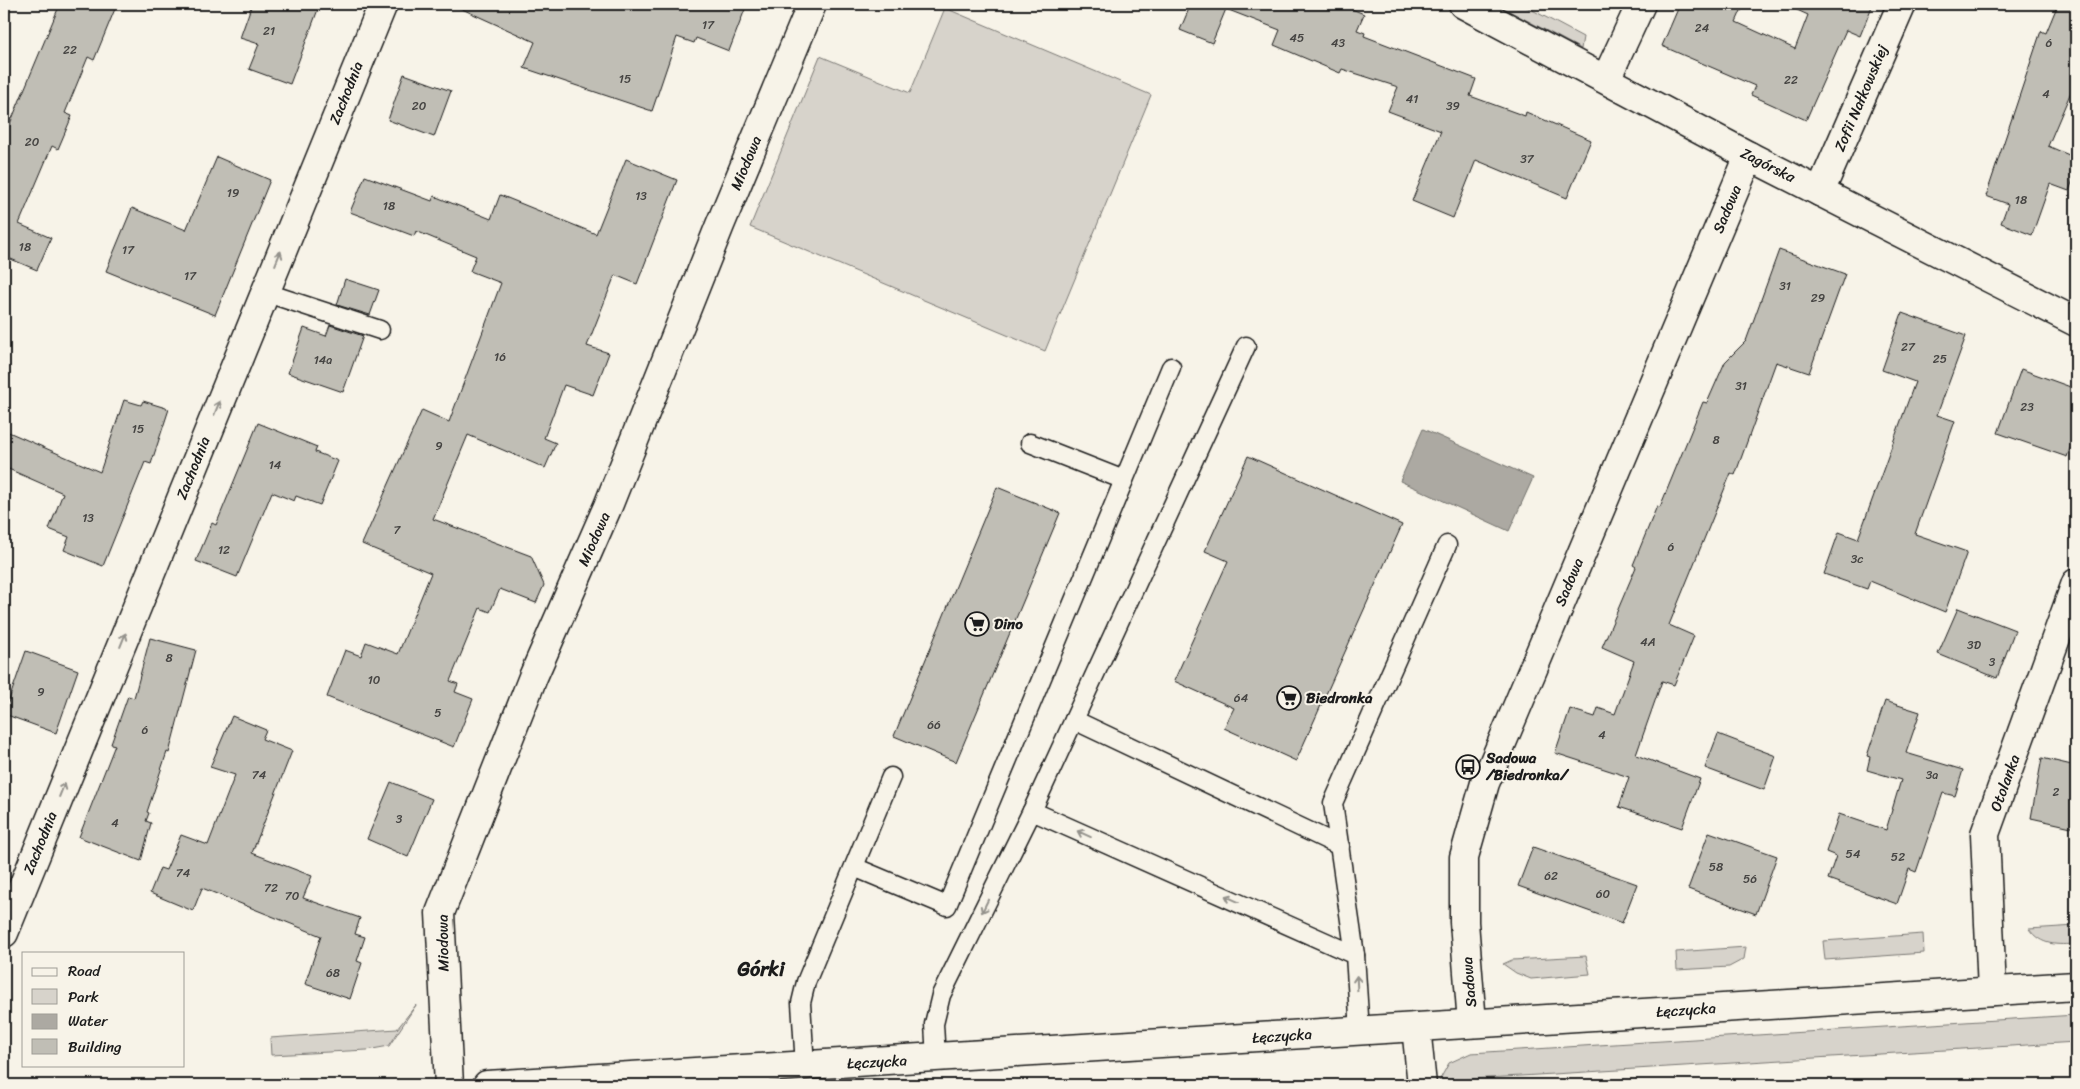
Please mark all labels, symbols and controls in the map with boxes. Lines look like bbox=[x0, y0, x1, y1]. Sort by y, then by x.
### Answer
house number: 17 bbox=[702, 14, 715, 36]
house number: 24 bbox=[1695, 17, 1710, 39]
house number: 21 bbox=[263, 20, 275, 42]
house number: 45 bbox=[1290, 27, 1304, 49]
house number: 43 bbox=[1331, 32, 1345, 54]
house number: 6 bbox=[2046, 32, 2053, 54]
house number: 22 bbox=[63, 39, 77, 61]
street label: Zofii Nałkowskiej bbox=[1827, 40, 1895, 156]
street label: Zachodnia bbox=[322, 57, 371, 129]
house number: 15 bbox=[619, 68, 631, 90]
house number: 22 bbox=[1784, 69, 1798, 91]
house number: 4 bbox=[2042, 83, 2050, 105]
house number: 41 bbox=[1406, 88, 1418, 110]
house number: 20 bbox=[412, 95, 427, 117]
house number: 39 bbox=[1446, 95, 1460, 117]
house number: 20 bbox=[25, 131, 40, 153]
street label: Miodowa bbox=[723, 131, 769, 194]
street label: Zagórska bbox=[1736, 140, 1800, 190]
house number: 37 bbox=[1520, 148, 1535, 170]
street label: Sadowa bbox=[1705, 180, 1749, 237]
house number: 19 bbox=[227, 182, 239, 204]
house number: 13 bbox=[635, 185, 647, 207]
house number: 18 bbox=[2015, 189, 2027, 211]
house number: 18 bbox=[383, 195, 395, 217]
house number: 18 bbox=[19, 236, 31, 258]
house number: 17 bbox=[122, 239, 135, 261]
one-way arrow bbox=[274, 251, 283, 266]
house number: 17 bbox=[184, 265, 197, 287]
house number: 31 bbox=[1779, 275, 1791, 297]
house number: 29 bbox=[1811, 287, 1825, 309]
house number: 27 bbox=[1901, 336, 1916, 358]
house number: 16 bbox=[494, 346, 506, 368]
house number: 25 bbox=[1933, 348, 1947, 370]
house number: 14a bbox=[314, 349, 332, 371]
house number: 31 bbox=[1735, 375, 1747, 397]
house number: 23 bbox=[2020, 396, 2034, 418]
one-way arrow bbox=[213, 401, 222, 416]
house number: 15 bbox=[132, 418, 144, 440]
house number: 8 bbox=[1712, 429, 1720, 451]
street label: Zachodnia bbox=[169, 432, 218, 504]
house number: 9 bbox=[435, 435, 443, 457]
house number: 14 bbox=[269, 454, 282, 476]
house number: 13 bbox=[82, 507, 94, 529]
street label: Miodowa bbox=[570, 507, 618, 570]
house number: 7 bbox=[394, 519, 402, 541]
house number: 6 bbox=[1668, 536, 1675, 558]
house number: 12 bbox=[218, 539, 230, 561]
house number: 3c bbox=[1851, 548, 1863, 570]
street label: Sadowa bbox=[1547, 553, 1591, 610]
supermarket icon: Dino bbox=[964, 611, 990, 637]
place label: Dino bbox=[994, 611, 1023, 637]
house number: 4A bbox=[1640, 631, 1656, 653]
one-way arrow bbox=[119, 633, 128, 648]
house number: 3D bbox=[1967, 634, 1982, 656]
house number: 8 bbox=[165, 647, 173, 669]
house number: 3 bbox=[1989, 651, 1996, 673]
house number: 10 bbox=[368, 669, 381, 691]
house number: 9 bbox=[37, 681, 45, 703]
supermarket icon: Biedronka bbox=[1276, 685, 1302, 711]
place label: Biedronka bbox=[1306, 685, 1373, 711]
house number: 64 bbox=[1234, 687, 1249, 709]
house number: 5 bbox=[434, 702, 442, 724]
house number: 66 bbox=[927, 714, 941, 736]
house number: 6 bbox=[142, 719, 149, 741]
house number: 4 bbox=[1598, 724, 1606, 746]
place label: Sadowa /Biedronka/ bbox=[1485, 745, 1570, 788]
street label: Otolanka bbox=[1983, 750, 2028, 815]
bus stop icon: Sadowa /Biedronka/ bbox=[1455, 754, 1481, 780]
house number: 74 bbox=[252, 764, 267, 786]
house number: 3a bbox=[1926, 764, 1938, 786]
house number: 2 bbox=[2053, 781, 2060, 803]
one-way arrow bbox=[58, 783, 67, 798]
street label: Zachodnia bbox=[16, 807, 65, 879]
house number: 3 bbox=[396, 808, 403, 830]
house number: 4 bbox=[111, 812, 119, 834]
one-way arrow bbox=[1077, 828, 1092, 838]
house number: 54 bbox=[1846, 843, 1861, 865]
house number: 52 bbox=[1891, 846, 1905, 868]
house number: 58 bbox=[1709, 856, 1723, 878]
house number: 74 bbox=[176, 862, 191, 884]
house number: 62 bbox=[1544, 865, 1558, 887]
house number: 56 bbox=[1743, 868, 1757, 890]
house number: 72 bbox=[264, 877, 278, 899]
house number: 60 bbox=[1596, 883, 1611, 905]
house number: 70 bbox=[285, 885, 300, 907]
one-way arrow bbox=[1225, 894, 1240, 904]
one-way arrow bbox=[980, 898, 989, 913]
street label: Miodowa bbox=[429, 914, 456, 972]
legend bbox=[22, 952, 185, 1066]
district label: Górki bbox=[737, 952, 786, 987]
street label: Sadowa bbox=[1454, 955, 1484, 1008]
text: Road bbox=[68, 958, 101, 984]
house number: 68 bbox=[326, 962, 340, 984]
one-way arrow bbox=[1352, 975, 1361, 991]
text: Park bbox=[68, 984, 99, 1010]
street label: Łęczycka bbox=[1655, 995, 1717, 1025]
text: Water bbox=[68, 1008, 108, 1034]
street label: Łęczycka bbox=[1251, 1021, 1313, 1051]
text: Building bbox=[68, 1034, 122, 1060]
street label: Łęczycka bbox=[846, 1047, 908, 1077]

